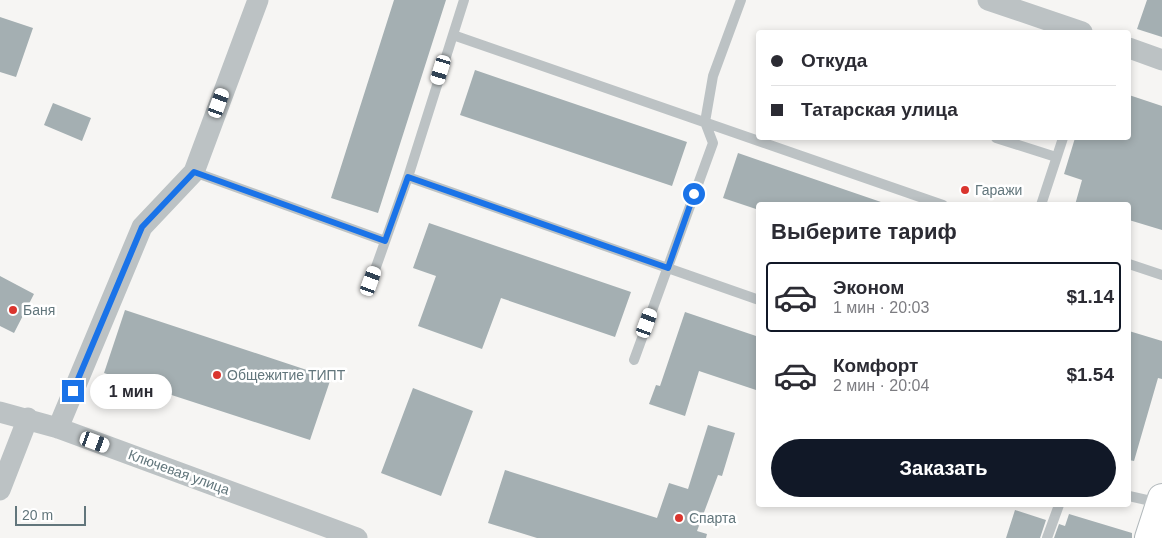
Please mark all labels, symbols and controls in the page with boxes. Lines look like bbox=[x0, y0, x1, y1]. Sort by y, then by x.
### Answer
text: Откуда bbox=[801, 50, 867, 71]
car bbox=[429, 53, 452, 87]
car bbox=[206, 86, 231, 120]
text: Татарская улица bbox=[801, 99, 958, 120]
place label: Гаражи bbox=[975, 182, 1022, 198]
route start bbox=[683, 183, 705, 205]
marker: Гаражи bbox=[959, 184, 971, 196]
text: Выберите тариф bbox=[771, 219, 957, 244]
car bbox=[358, 264, 383, 298]
icon: car bbox=[773, 275, 818, 320]
text: Эконом bbox=[833, 277, 904, 298]
text: $1.14 bbox=[1066, 286, 1114, 307]
text: 1 мин · 20:03 bbox=[833, 299, 929, 316]
place label: Баня bbox=[23, 302, 55, 318]
marker: Баня bbox=[7, 304, 19, 316]
car bbox=[634, 306, 659, 340]
icon: car bbox=[773, 353, 818, 398]
text: Комфорт bbox=[833, 355, 918, 376]
text: $1.54 bbox=[1066, 364, 1114, 385]
place label: Общежитие ТИПТ bbox=[227, 367, 346, 383]
marker: Общежитие ТИПТ bbox=[211, 369, 223, 381]
callout: 1 мин bbox=[90, 374, 173, 408]
text: 2 мин · 20:04 bbox=[833, 377, 929, 394]
route end bbox=[62, 380, 84, 402]
text: 1 мин bbox=[109, 383, 153, 400]
car bbox=[78, 430, 111, 454]
button: Заказать bbox=[771, 439, 1116, 497]
street label: Ключевая улица bbox=[126, 446, 232, 498]
scale bar bbox=[15, 503, 86, 526]
text: 20 m bbox=[22, 507, 53, 523]
place label: Спарта bbox=[689, 510, 736, 526]
marker: Спарта bbox=[673, 512, 685, 524]

